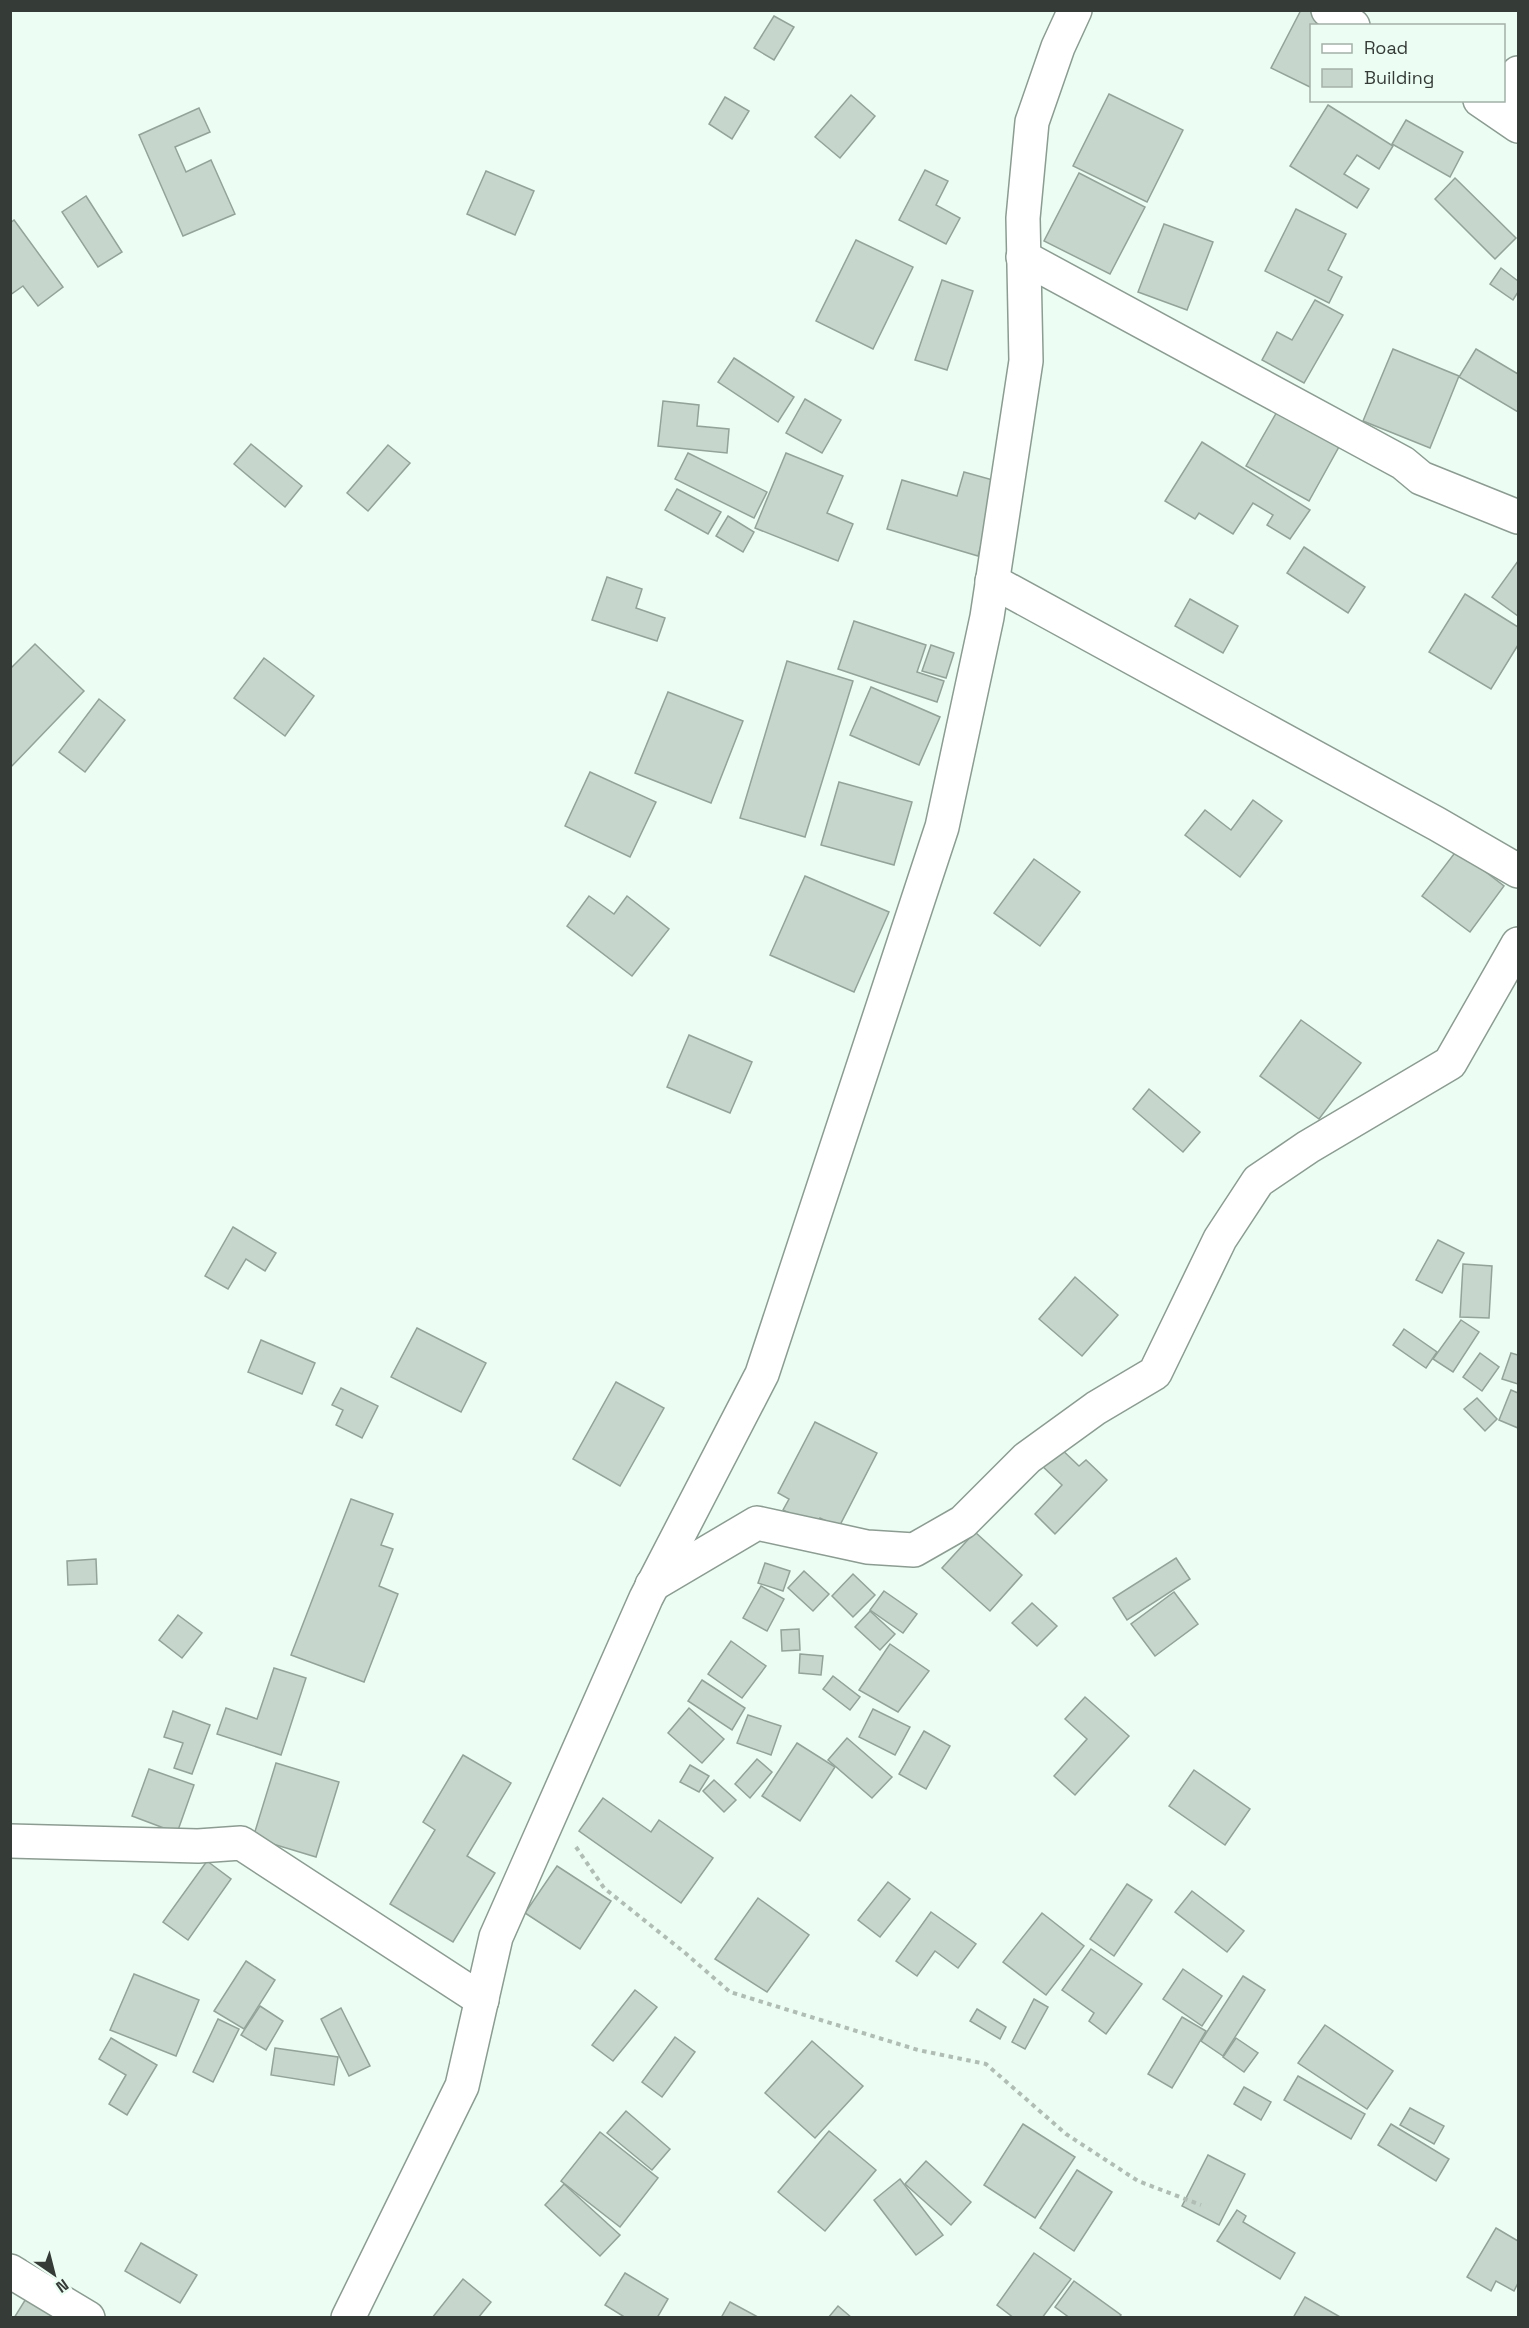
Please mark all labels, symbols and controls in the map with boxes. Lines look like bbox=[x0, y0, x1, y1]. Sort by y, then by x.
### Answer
legend bbox=[1310, 24, 1505, 102]
text: Road bbox=[1364, 36, 1408, 59]
text: Building bbox=[1364, 66, 1434, 89]
north arrow bbox=[24, 2244, 84, 2304]
text: N bbox=[52, 2274, 73, 2298]

